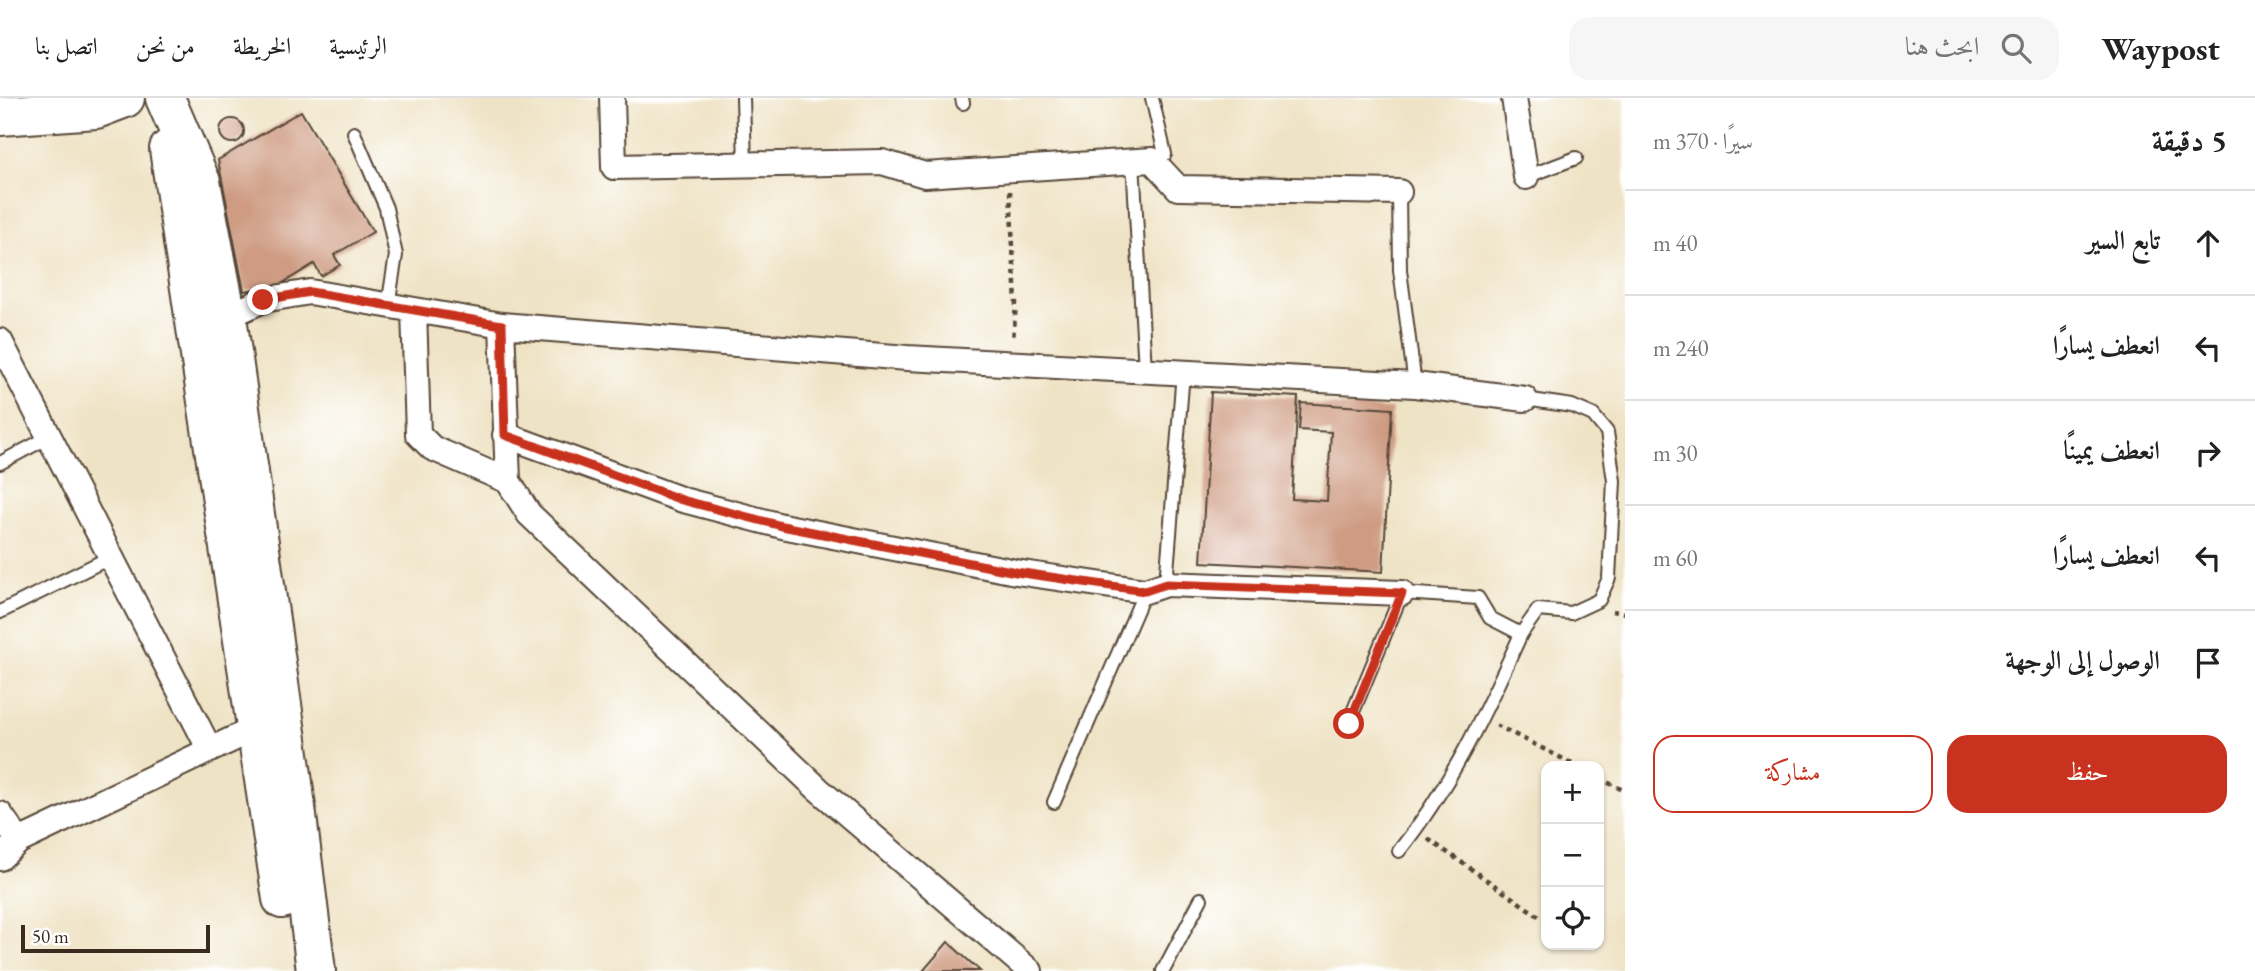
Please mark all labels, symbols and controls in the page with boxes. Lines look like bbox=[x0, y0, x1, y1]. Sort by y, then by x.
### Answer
search box bbox=[1569, 17, 2059, 80]
text: Waypost bbox=[2101, 27, 2220, 70]
text: ابحث هنا bbox=[1905, 29, 1979, 63]
icon: search bbox=[1997, 29, 2035, 67]
text: اتصل بنا bbox=[35, 30, 98, 61]
text: من نحن bbox=[136, 30, 195, 61]
text: الخريطة bbox=[233, 30, 291, 61]
text: الرئيسية bbox=[329, 30, 387, 61]
text: 5 دقيقة bbox=[2152, 121, 2227, 160]
text: سيرًا · 370 m bbox=[1653, 126, 1753, 156]
text: تابع السير bbox=[2086, 223, 2160, 257]
icon: ahead bbox=[2189, 224, 2227, 262]
text: 40 m bbox=[1653, 228, 1698, 258]
route end bbox=[247, 284, 278, 315]
text: انعطف يسارًا bbox=[2053, 328, 2160, 362]
icon: left bbox=[2189, 329, 2227, 367]
text: 240 m bbox=[1653, 333, 1709, 363]
text: انعطف يمينًا bbox=[2063, 433, 2160, 467]
icon: right bbox=[2189, 434, 2227, 472]
text: 30 m bbox=[1653, 438, 1698, 468]
text: انعطف يسارًا bbox=[2053, 538, 2160, 572]
icon: left bbox=[2189, 539, 2227, 577]
text: 60 m bbox=[1653, 543, 1698, 573]
text: الوصول إلى الوجهة bbox=[2005, 643, 2160, 677]
icon: arrive bbox=[2189, 644, 2227, 682]
route start bbox=[1333, 708, 1364, 739]
button: مشاركة bbox=[1653, 735, 1933, 813]
button: حفظ bbox=[1947, 735, 2227, 813]
map controls bbox=[1541, 761, 1604, 950]
button: + bbox=[1541, 761, 1604, 824]
button: − bbox=[1541, 824, 1604, 887]
button: locate bbox=[1541, 887, 1604, 950]
scale bar bbox=[21, 922, 210, 954]
text: 50 m bbox=[32, 924, 69, 949]

